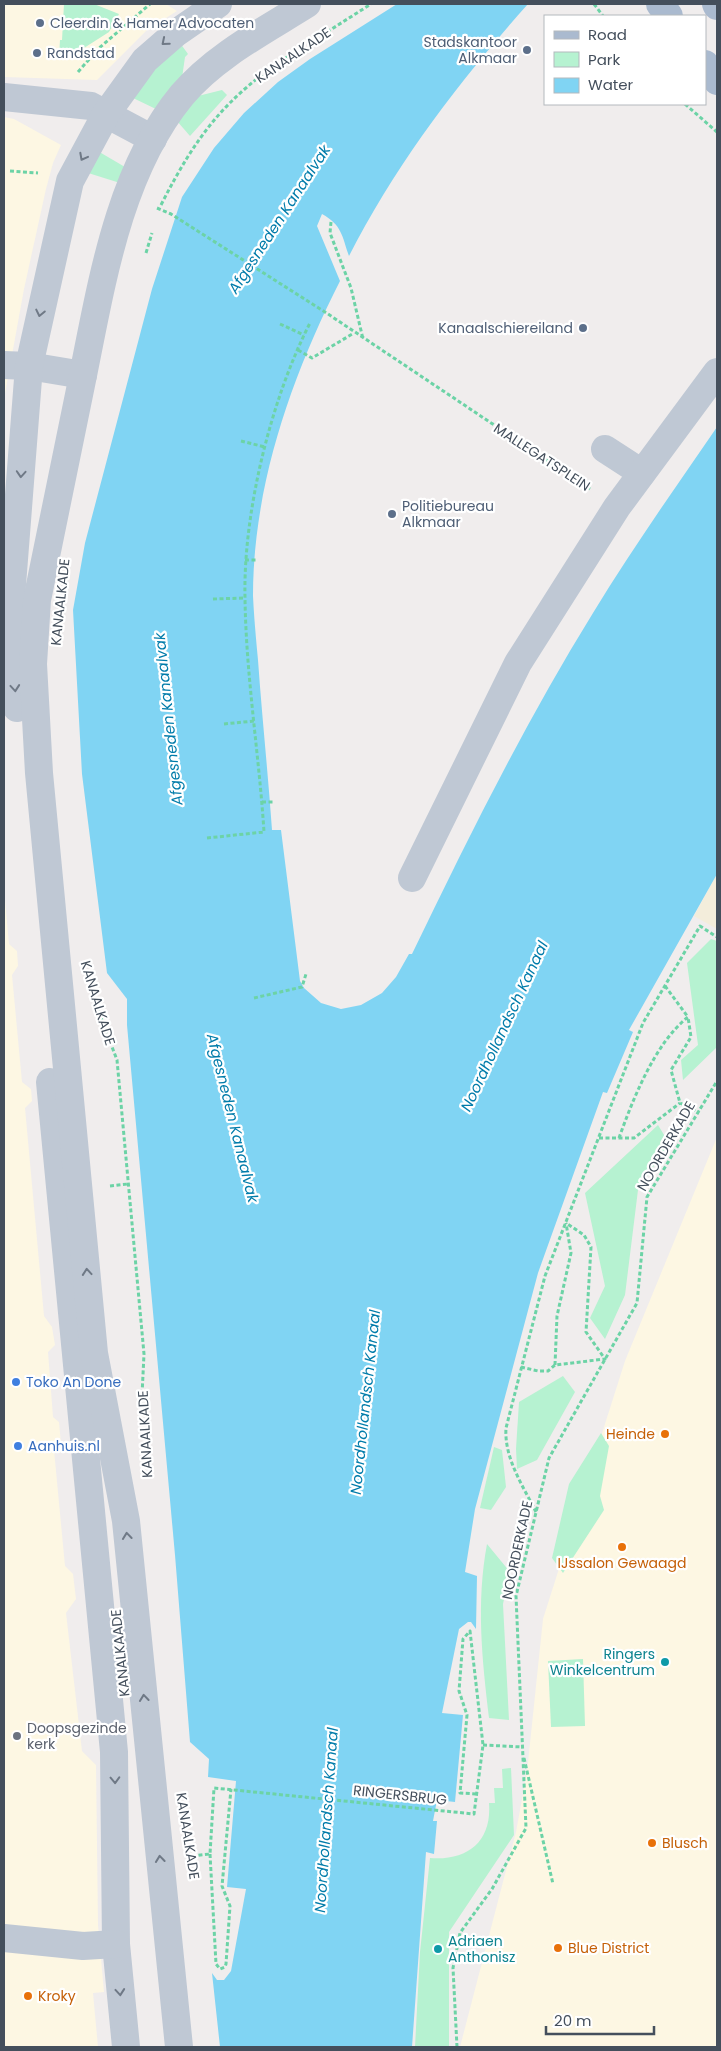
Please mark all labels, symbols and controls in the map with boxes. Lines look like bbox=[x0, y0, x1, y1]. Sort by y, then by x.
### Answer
place label: Cleerdin & Hamer Advocaten bbox=[50, 13, 254, 33]
legend bbox=[544, 15, 706, 105]
marker: Cleerdin & Hamer Advocaten bbox=[34, 17, 46, 29]
street label: KANAALKADE bbox=[251, 22, 335, 88]
text: Road bbox=[588, 24, 627, 45]
place label: Stadskantoor Alkmaar bbox=[424, 32, 517, 68]
one-way arrow bbox=[162, 36, 171, 45]
place label: Randstad bbox=[47, 43, 115, 63]
marker: Stadskantoor Alkmaar bbox=[521, 44, 533, 56]
marker: Randstad bbox=[31, 47, 43, 59]
text: Park bbox=[588, 49, 620, 70]
text: Water bbox=[588, 74, 634, 95]
water label: Afgesneden Kanaalvak bbox=[222, 139, 336, 298]
one-way arrow bbox=[79, 151, 89, 160]
one-way arrow bbox=[35, 308, 46, 317]
place label: Kanaalschiereiland bbox=[438, 318, 573, 338]
marker: Kanaalschiereiland bbox=[577, 322, 589, 334]
street label: MALLEGATSPLEIN bbox=[490, 418, 594, 496]
one-way arrow bbox=[15, 470, 26, 478]
place label: Politiebureau Alkmaar bbox=[402, 496, 494, 532]
marker: Politiebureau Alkmaar bbox=[386, 508, 398, 520]
street label: KANAALKADE bbox=[45, 557, 75, 647]
water label: Afgesneden Kanaalvak bbox=[148, 630, 188, 807]
one-way arrow bbox=[10, 684, 21, 692]
water label: Noordhollandsch Kanaal bbox=[455, 937, 553, 1115]
street label: KANAALKADE bbox=[76, 958, 120, 1048]
water label: Afgesneden Kanaalvak bbox=[202, 1030, 265, 1206]
street label: NOORDERKADE bbox=[632, 1097, 700, 1195]
one-way arrow bbox=[82, 1268, 93, 1276]
water label: Noordhollandsch Kanaal bbox=[345, 1308, 385, 1495]
place label: Toko An Done bbox=[26, 1372, 121, 1392]
marker: Toko An Done bbox=[10, 1376, 22, 1388]
street label: KANAALKADE bbox=[133, 1390, 157, 1478]
place label: Heinde bbox=[606, 1424, 655, 1444]
marker: Heinde bbox=[659, 1428, 671, 1440]
place label: Aanhuis.nl bbox=[28, 1436, 100, 1456]
marker: Aanhuis.nl bbox=[12, 1440, 24, 1452]
street label: NOORDERKADE bbox=[497, 1499, 537, 1601]
one-way arrow bbox=[122, 1532, 133, 1540]
marker: IJssalon Gewaagd bbox=[616, 1541, 628, 1553]
place label: IJssalon Gewaagd bbox=[558, 1553, 686, 1573]
street label: KANALKAADE bbox=[105, 1608, 135, 1698]
place label: Ringers Winkelcentrum bbox=[550, 1644, 655, 1680]
marker: Ringers Winkelcentrum bbox=[659, 1656, 671, 1668]
one-way arrow bbox=[139, 1693, 150, 1701]
place label: Doopsgezinde kerk bbox=[27, 1718, 127, 1754]
water label: Noordhollandsch Kanaal bbox=[309, 1726, 343, 1913]
marker: Doopsgezinde kerk bbox=[11, 1730, 23, 1742]
one-way arrow bbox=[109, 1777, 120, 1785]
street label: RINGERSBRUG bbox=[352, 1780, 448, 1810]
street label: KANAALKADE bbox=[171, 1791, 205, 1881]
place label: Blusch bbox=[662, 1833, 708, 1853]
marker: Blusch bbox=[646, 1837, 658, 1849]
one-way arrow bbox=[155, 1855, 166, 1863]
place label: Adriaen Anthonisz bbox=[448, 1931, 516, 1967]
place label: Blue District bbox=[568, 1938, 649, 1958]
marker: Blue District bbox=[552, 1942, 564, 1954]
marker: Adriaen Anthonisz bbox=[432, 1943, 444, 1955]
place label: Kroky bbox=[38, 1986, 76, 2006]
one-way arrow bbox=[115, 1988, 126, 1996]
marker: Kroky bbox=[22, 1990, 34, 2002]
scale bar bbox=[546, 2004, 654, 2036]
text: 20 m bbox=[554, 2010, 592, 2031]

